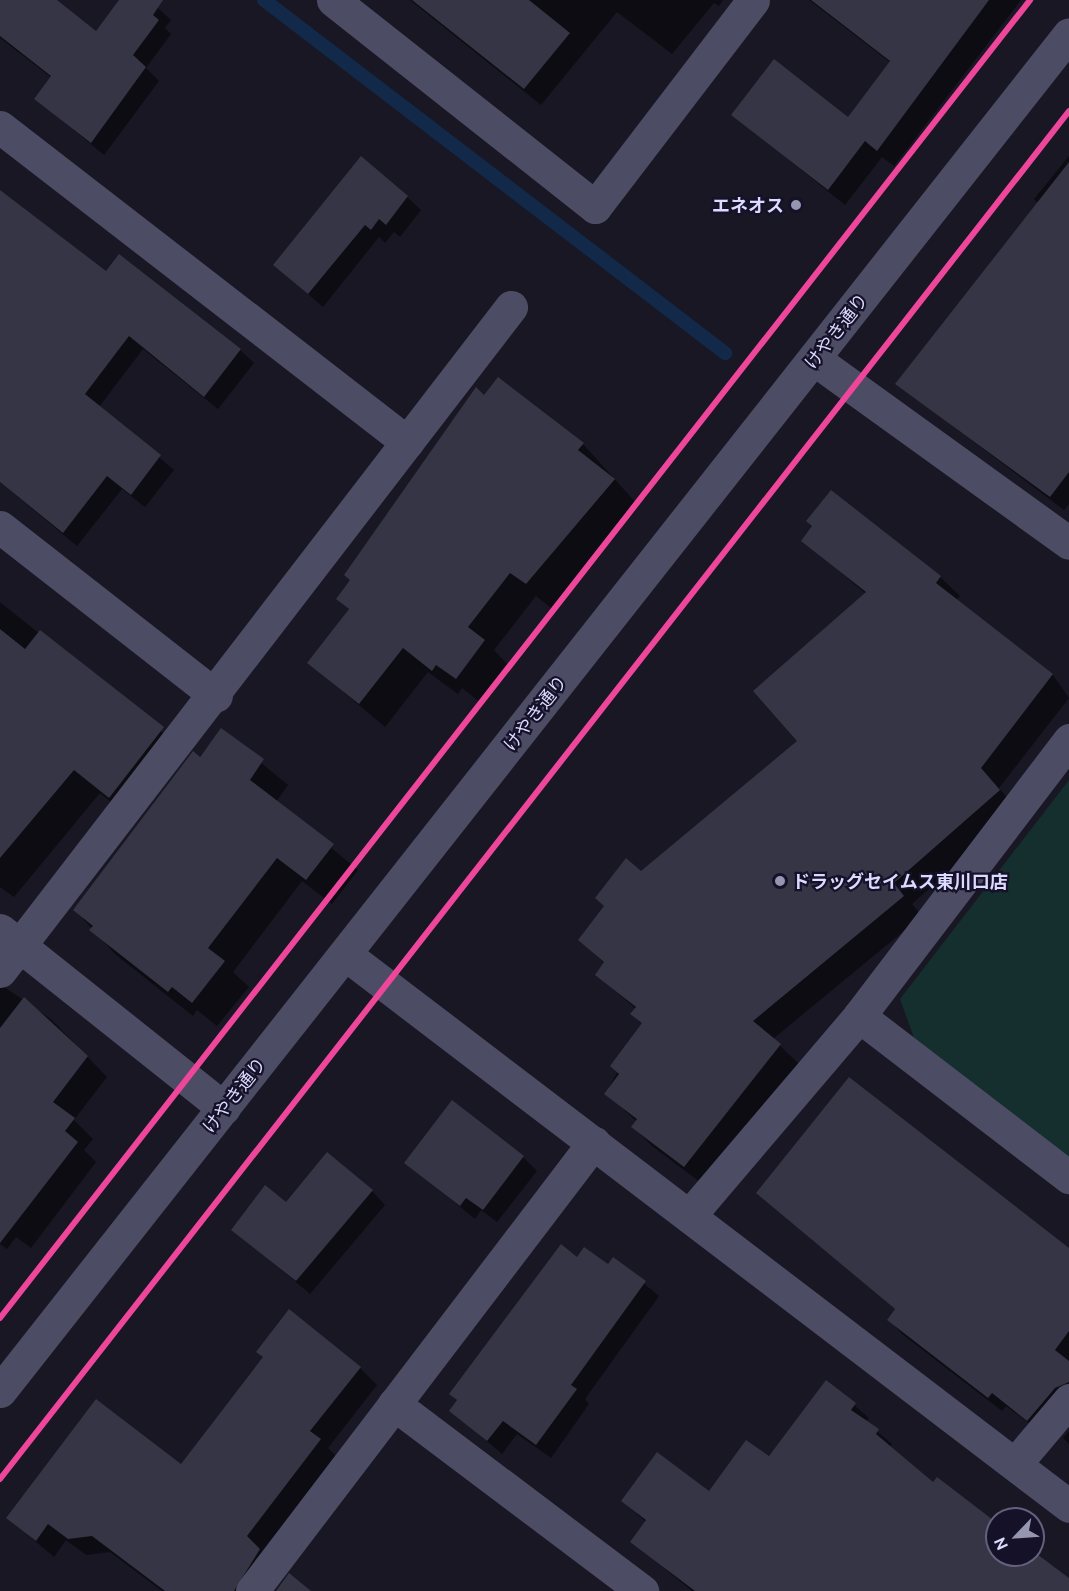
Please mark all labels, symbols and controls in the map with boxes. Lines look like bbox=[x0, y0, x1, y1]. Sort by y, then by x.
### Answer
place label: エネオス bbox=[712, 194, 784, 216]
marker: エネオス bbox=[789, 198, 803, 212]
street label: けやき通り bbox=[800, 289, 872, 373]
street label: けやき通り bbox=[499, 671, 571, 755]
place label: ドラッグセイムス東川口店 bbox=[792, 870, 1008, 892]
marker: ドラッグセイムス東川口店 bbox=[773, 874, 787, 888]
street label: けやき通り bbox=[198, 1053, 270, 1137]
north arrow bbox=[985, 1507, 1045, 1567]
text: N bbox=[990, 1535, 1011, 1553]

